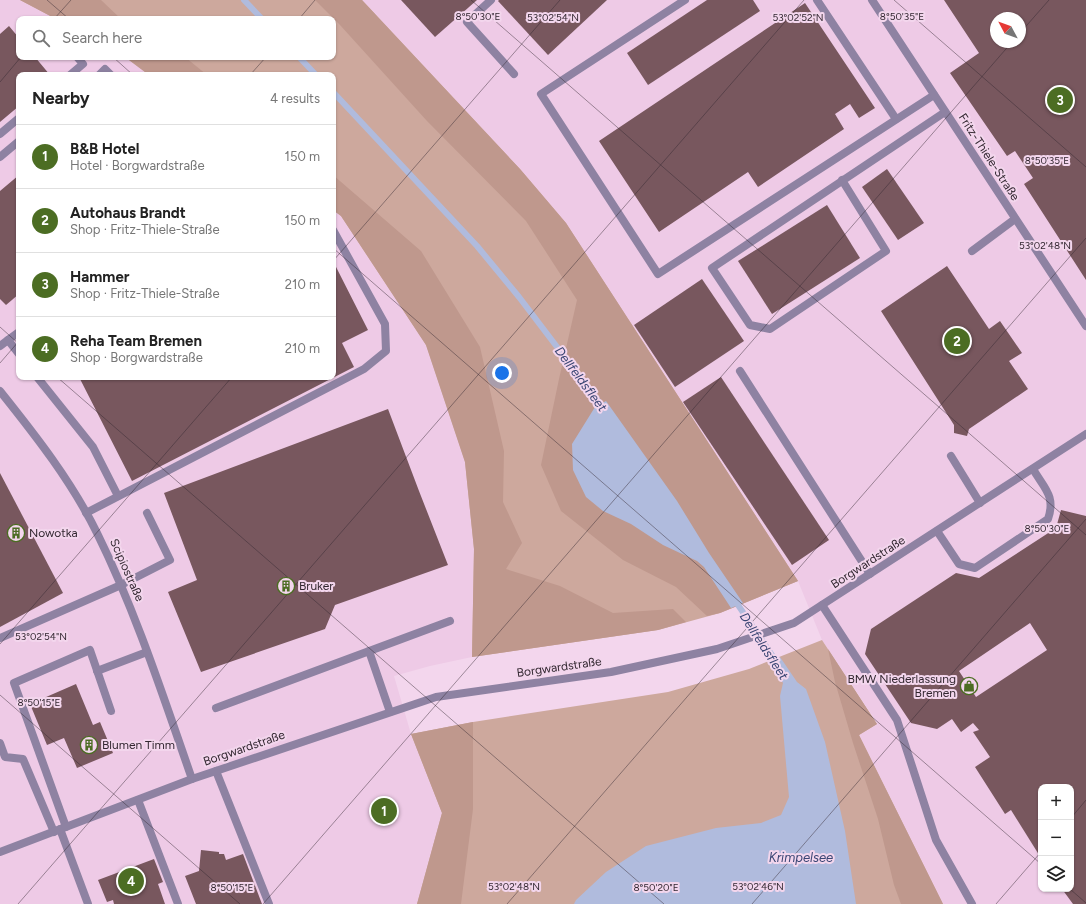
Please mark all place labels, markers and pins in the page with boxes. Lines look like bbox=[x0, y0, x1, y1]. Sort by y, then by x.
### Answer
pin: 3 bbox=[1047, 85, 1073, 115]
pin: 2 bbox=[944, 326, 970, 356]
building icon: Nowotka bbox=[6, 523, 26, 543]
place label: Nowotka bbox=[29, 526, 78, 540]
building icon: Bruker bbox=[276, 576, 296, 596]
place label: Bruker bbox=[299, 579, 333, 593]
place label: BMW Niederlassung Bremen bbox=[847, 672, 956, 700]
shop icon: BMW Niederlassung Bremen bbox=[959, 676, 979, 696]
building icon: Blumen Timm bbox=[79, 735, 99, 755]
place label: Blumen Timm bbox=[102, 738, 175, 752]
pin: 1 bbox=[371, 796, 397, 826]
pin: 4 bbox=[118, 866, 144, 896]

